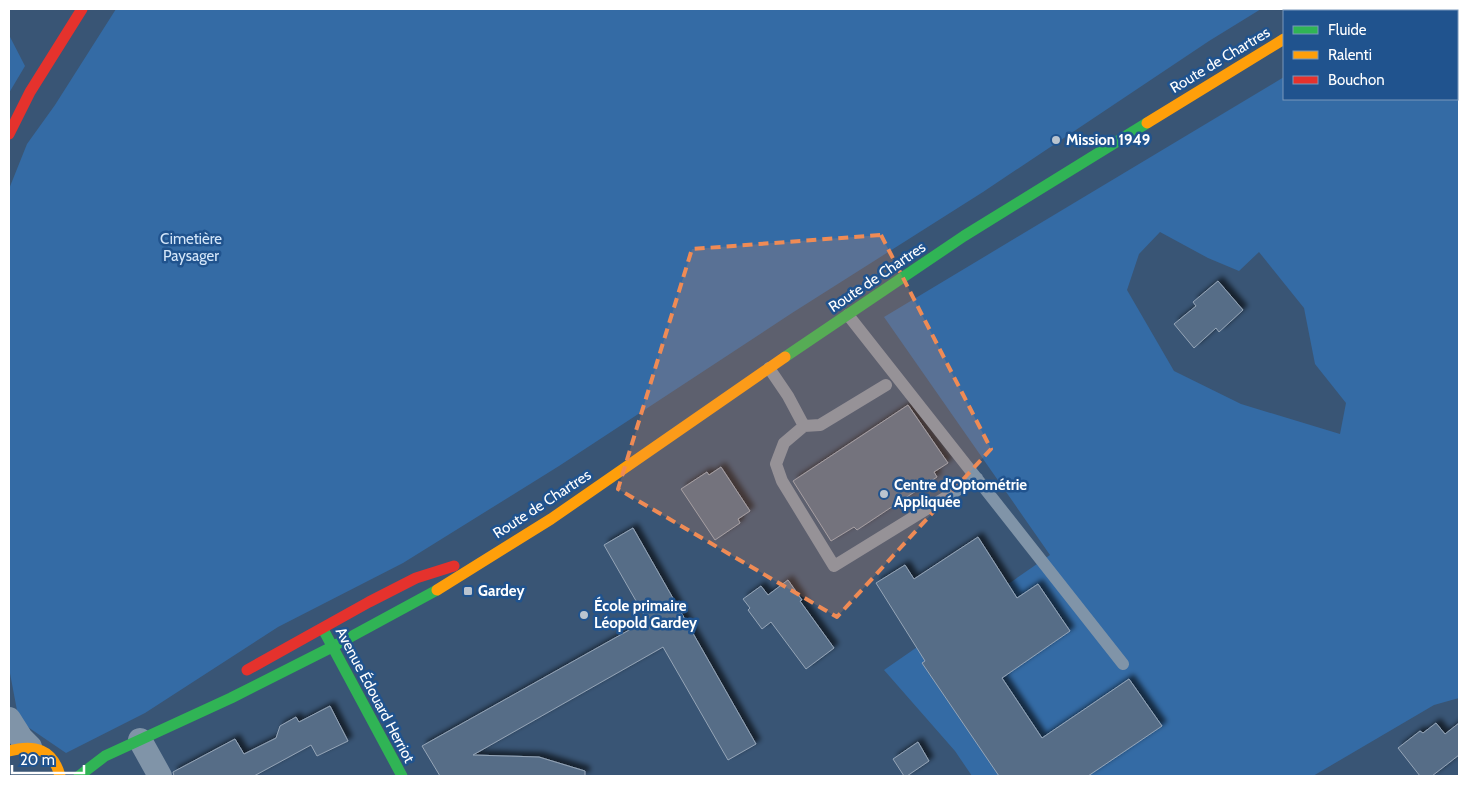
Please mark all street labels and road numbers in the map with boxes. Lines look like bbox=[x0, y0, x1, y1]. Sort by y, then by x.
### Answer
street label: Route de Chartres bbox=[1167, 23, 1273, 97]
street label: Route de Chartres bbox=[825, 238, 929, 316]
street label: Route de Chartres bbox=[490, 466, 594, 542]
street label: Avenue Édouard Herriot bbox=[332, 624, 419, 766]

